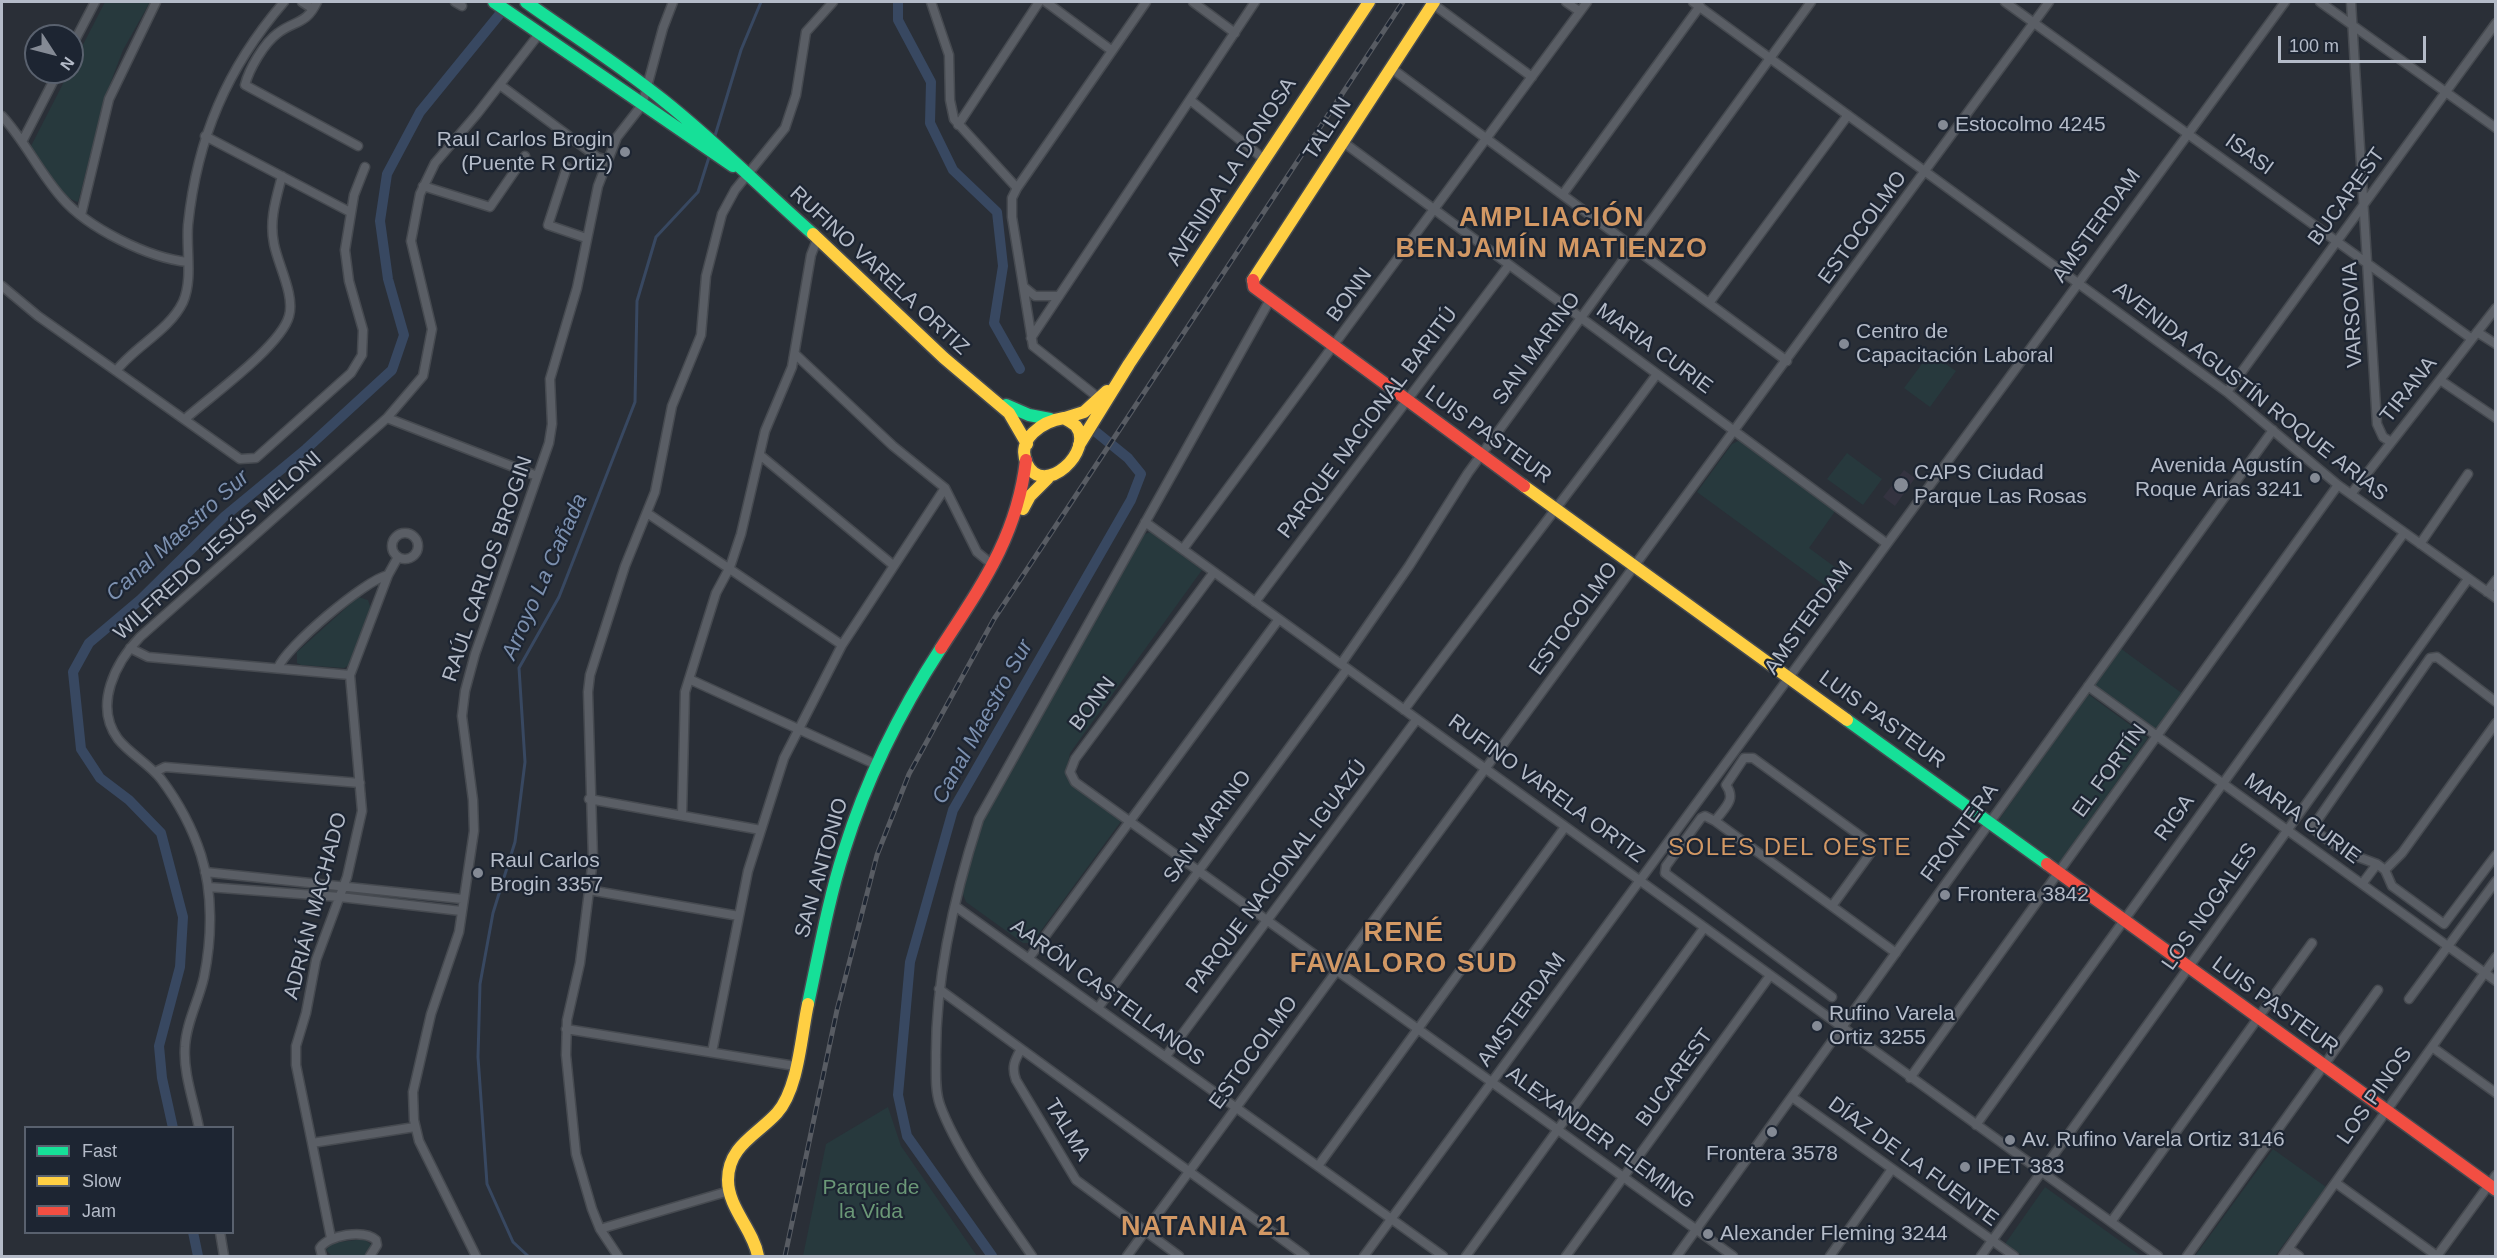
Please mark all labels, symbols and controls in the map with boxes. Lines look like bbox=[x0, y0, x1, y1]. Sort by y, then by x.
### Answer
north arrow bbox=[24, 24, 84, 84]
scale bar bbox=[2281, 24, 2430, 62]
text: 100 m bbox=[2289, 36, 2339, 56]
text: N bbox=[57, 54, 78, 73]
street label: AVENIDA LA DONOSA bbox=[1162, 73, 1302, 271]
street label: TALLIN bbox=[1298, 93, 1358, 165]
place label: Estocolmo 4245 bbox=[1955, 112, 2106, 138]
marker: Estocolmo 4245 bbox=[1936, 118, 1950, 132]
place label: Raul Carlos Brogin (Puente R Ortiz) bbox=[437, 127, 613, 177]
street label: ISASI bbox=[2220, 129, 2278, 181]
street label: BUCAREST bbox=[2303, 143, 2391, 251]
marker: Raul Carlos Brogin (Puente R Ortiz) bbox=[618, 145, 632, 159]
street label: AMSTERDAM bbox=[2047, 164, 2147, 288]
street label: ESTOCOLMO bbox=[1813, 166, 1913, 290]
street label: RUFINO VARELA ORTIZ bbox=[784, 181, 974, 361]
district label: AMPLIACIÓN BENJAMÍN MATIENZO bbox=[1396, 203, 1708, 266]
street label: VARSOVIA bbox=[2338, 262, 2368, 368]
street label: BONN bbox=[1322, 263, 1378, 327]
street label: AVENIDA AGUSTÍN ROQUE ARIAS bbox=[2108, 277, 2392, 507]
street label: SAN MARINO bbox=[1488, 288, 1586, 410]
street label: MARIA CURIE bbox=[1591, 298, 1717, 400]
street label: PARQUE NACIONAL BARITÚ bbox=[1273, 302, 1463, 544]
place label: Centro de Capacitación Laboral bbox=[1856, 319, 2053, 369]
marker: Centro de Capacitación Laboral bbox=[1837, 337, 1851, 351]
street label: TIRANA bbox=[2375, 352, 2443, 428]
street label: LUIS PASTEUR bbox=[1420, 381, 1556, 489]
street label: WILFREDO JESÚS MELONI bbox=[109, 446, 327, 646]
street label: RAÚL CARLOS BROGIN bbox=[438, 453, 538, 685]
place label: Avenida Agustín Roque Arias 3241 bbox=[2135, 453, 2303, 503]
place label: CAPS Ciudad Parque Las Rosas bbox=[1914, 460, 2087, 510]
water label: Canal Maestro Sur bbox=[101, 465, 255, 607]
marker: Avenida Agustín Roque Arias 3241 bbox=[2308, 471, 2322, 485]
marker: CAPS Ciudad Parque Las Rosas bbox=[1892, 476, 1910, 494]
water label: Arroyo La Cañada bbox=[497, 490, 593, 664]
street label: AMSTERDAM bbox=[1759, 556, 1859, 680]
street label: ESTOCOLMO bbox=[1524, 557, 1624, 681]
water label: Canal Maestro Sur bbox=[927, 635, 1039, 809]
street label: LUIS PASTEUR bbox=[1814, 666, 1950, 774]
street label: BONN bbox=[1065, 672, 1121, 736]
street label: RUFINO VARELA ORTIZ bbox=[1443, 709, 1649, 869]
street label: EL FORTÍN bbox=[2068, 719, 2152, 823]
street label: PARQUE NACIONAL IGUAZÚ bbox=[1181, 755, 1373, 999]
street label: SAN MARINO bbox=[1159, 766, 1257, 888]
street label: MARIA CURIE bbox=[2239, 768, 2365, 870]
street label: FRONTERA bbox=[1916, 779, 2004, 887]
street label: RIGA bbox=[2150, 790, 2200, 846]
street label: SAN ANTONIO bbox=[790, 795, 854, 941]
street label: ADRIÁN MACHADO bbox=[279, 810, 353, 1002]
district label: SOLES DEL OESTE bbox=[1668, 834, 1912, 862]
street label: LOS NOGALES bbox=[2157, 839, 2263, 975]
place label: Raul Carlos Brogin 3357 bbox=[490, 848, 603, 898]
marker: Raul Carlos Brogin 3357 bbox=[471, 866, 485, 880]
place label: Frontera 3842 bbox=[1957, 882, 2089, 908]
marker: Frontera 3842 bbox=[1938, 888, 1952, 902]
street label: AARÓN CASTELLANOS bbox=[1005, 914, 1209, 1072]
district label: RENÉ FAVALORO SUD bbox=[1290, 918, 1518, 981]
street label: AMSTERDAM bbox=[1472, 948, 1572, 1072]
street label: LUIS PASTEUR bbox=[2207, 952, 2343, 1060]
street label: ESTOCOLMO bbox=[1204, 991, 1304, 1115]
place label: Rufino Varela Ortiz 3255 bbox=[1829, 1001, 1955, 1051]
marker: Rufino Varela Ortiz 3255 bbox=[1810, 1019, 1824, 1033]
street label: BUCAREST bbox=[1631, 1024, 1719, 1132]
street label: LOS PINOS bbox=[2332, 1042, 2418, 1150]
street label: ALEXANDER FLEMING bbox=[1501, 1061, 1699, 1215]
street label: DÍAZ DE LA FUENTE bbox=[1823, 1092, 2003, 1232]
street label: TALMA bbox=[1039, 1094, 1095, 1166]
marker: Frontera 3578 bbox=[1765, 1125, 1779, 1139]
legend bbox=[24, 1126, 234, 1234]
place label: Av. Rufino Varela Ortiz 3146 bbox=[2022, 1127, 2285, 1153]
marker: Av. Rufino Varela Ortiz 3146 bbox=[2003, 1133, 2017, 1147]
text: Fast bbox=[82, 1141, 117, 1161]
place label: Frontera 3578 bbox=[1706, 1141, 1838, 1167]
place label: IPET 383 bbox=[1977, 1154, 2065, 1180]
marker: IPET 383 bbox=[1958, 1160, 1972, 1174]
text: Slow bbox=[82, 1171, 121, 1191]
park label: Parque de la Vida bbox=[823, 1175, 919, 1225]
text: Jam bbox=[82, 1201, 116, 1221]
district label: NATANIA 21 bbox=[1121, 1212, 1291, 1244]
place label: Alexander Fleming 3244 bbox=[1720, 1221, 1948, 1247]
marker: Alexander Fleming 3244 bbox=[1701, 1227, 1715, 1241]

